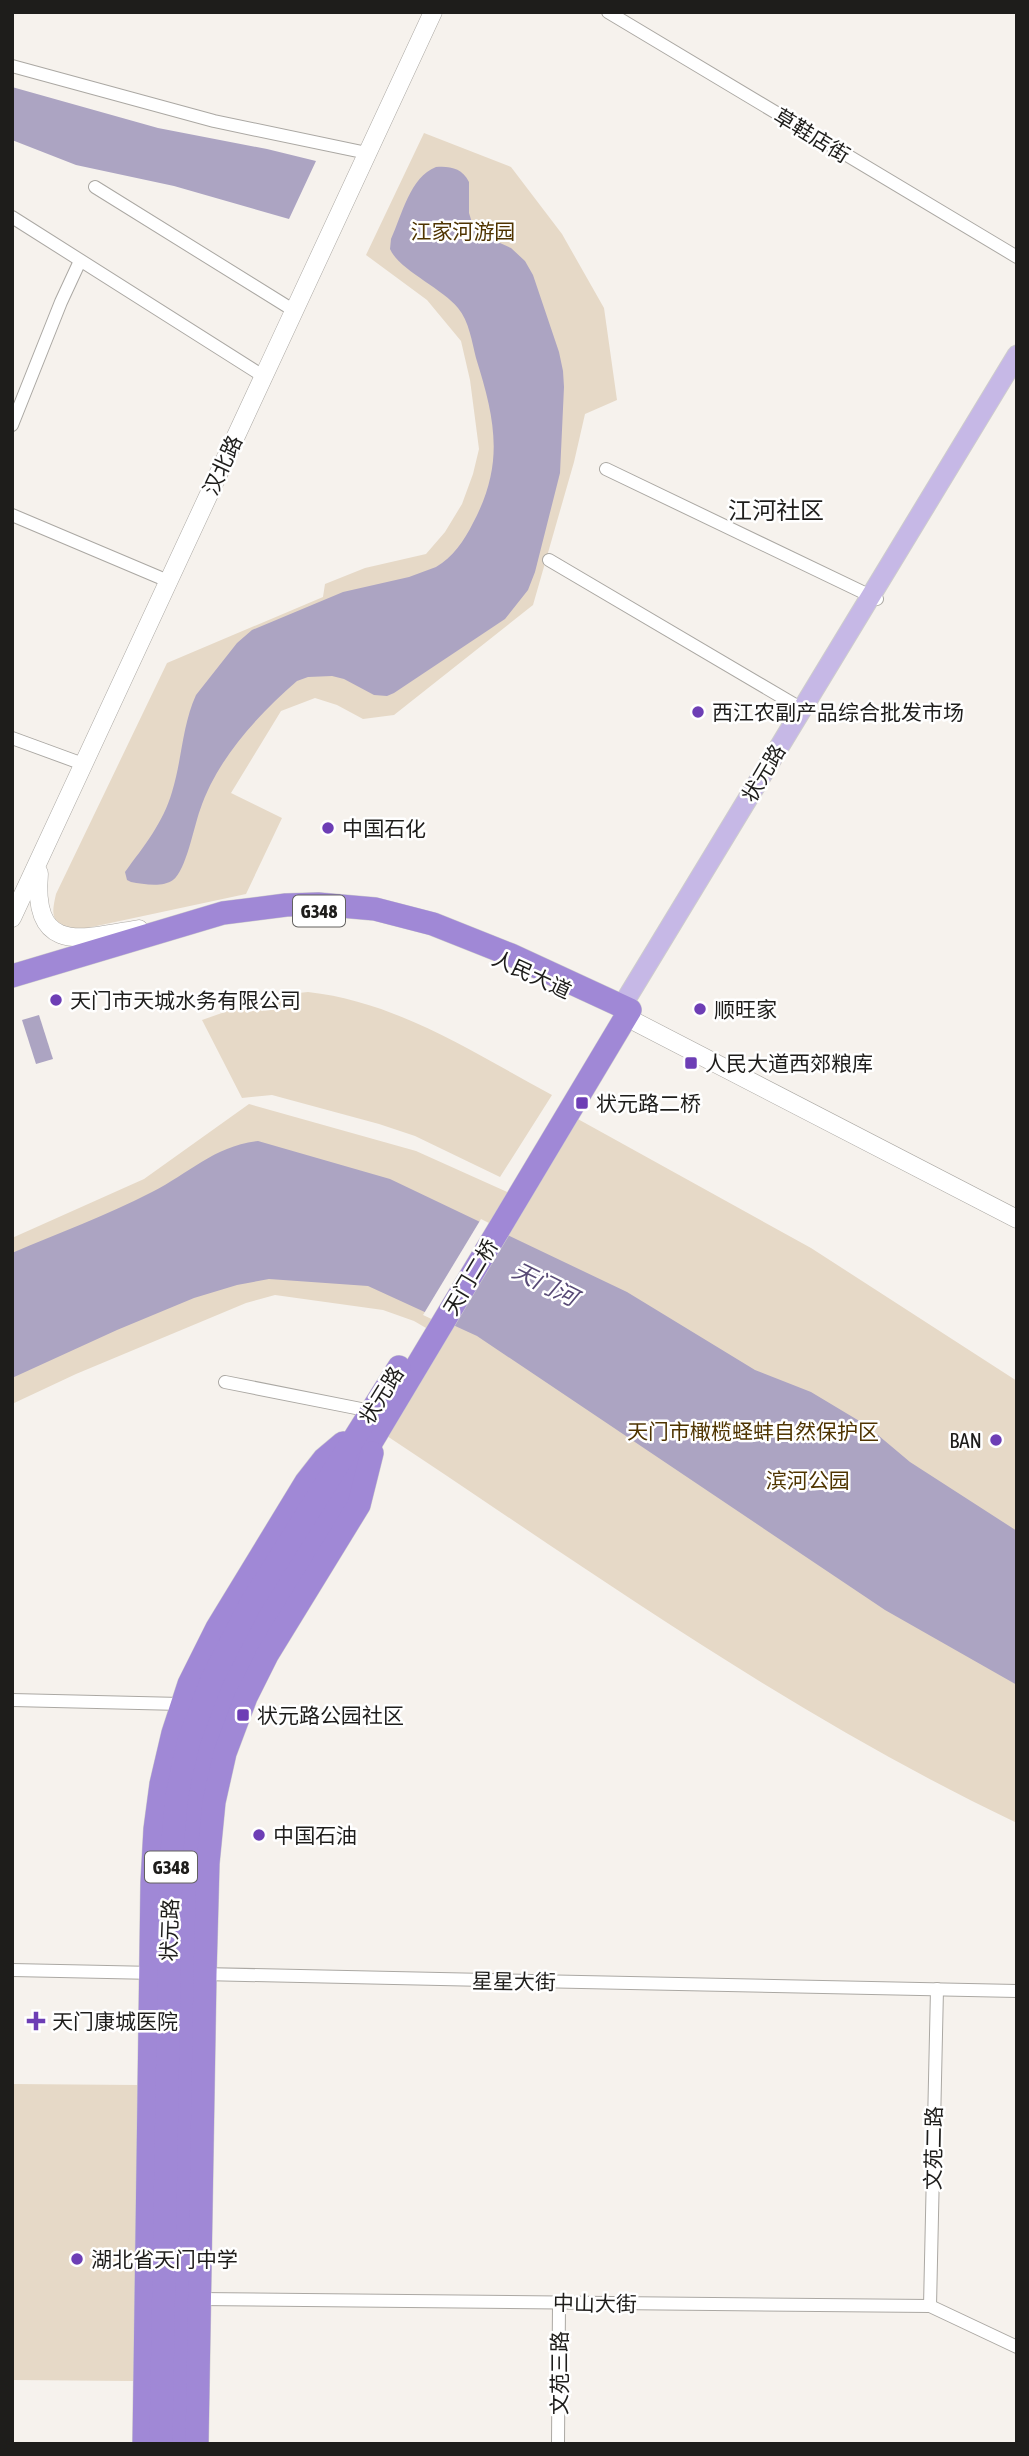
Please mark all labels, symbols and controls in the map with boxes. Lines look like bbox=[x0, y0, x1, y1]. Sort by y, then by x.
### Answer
street label: 草鞋店街 bbox=[770, 103, 854, 167]
park label: 江家河游园 bbox=[411, 219, 516, 243]
street label: 汉北路 bbox=[198, 431, 246, 499]
district label: 江河社区 bbox=[728, 497, 824, 524]
place label: 西江农副产品综合批发市场 bbox=[712, 700, 964, 724]
marker: 西江农副产品综合批发市场 bbox=[690, 704, 706, 720]
street label: 状元路 bbox=[736, 740, 790, 806]
place label: 中国石化 bbox=[342, 816, 426, 840]
marker: 中国石化 bbox=[320, 820, 336, 836]
road number: G348 bbox=[293, 896, 345, 926]
street label: 人民大道 bbox=[489, 945, 575, 1003]
place label: 天门市天城水务有限公司 bbox=[70, 988, 301, 1012]
marker: 天门市天城水务有限公司 bbox=[48, 992, 64, 1008]
place label: 顺旺家 bbox=[714, 997, 777, 1021]
marker: 顺旺家 bbox=[692, 1001, 708, 1017]
place label: 人民大道西郊粮库 bbox=[705, 1051, 873, 1075]
marker: 人民大道西郊粮库 bbox=[683, 1055, 699, 1071]
place label: 状元路二桥 bbox=[596, 1091, 701, 1115]
marker: 状元路二桥 bbox=[574, 1095, 590, 1111]
street label: 天门二桥 bbox=[438, 1235, 502, 1319]
water label: 天门河 bbox=[508, 1257, 585, 1313]
street label: 状元路 bbox=[354, 1362, 408, 1428]
park label: 天门市橄榄蛏蚌自然保护区 bbox=[627, 1419, 879, 1443]
place label: BAN bbox=[949, 1428, 982, 1452]
marker: BAN bbox=[988, 1432, 1004, 1448]
park label: 滨河公园 bbox=[766, 1468, 850, 1492]
place label: 状元路公园社区 bbox=[257, 1703, 404, 1727]
marker: 状元路公园社区 bbox=[235, 1707, 251, 1723]
place label: 中国石油 bbox=[273, 1823, 357, 1847]
marker: 中国石油 bbox=[251, 1827, 267, 1843]
road number: G348 bbox=[145, 1852, 197, 1882]
street label: 状元路 bbox=[156, 1898, 182, 1962]
street label: 星星大街 bbox=[472, 1968, 556, 1994]
place label: 天门康城医院 bbox=[52, 2009, 178, 2033]
marker: 天门康城医院 bbox=[26, 2011, 46, 2031]
street label: 文苑二路 bbox=[920, 2106, 946, 2190]
place label: 湖北省天门中学 bbox=[91, 2247, 238, 2271]
marker: 湖北省天门中学 bbox=[69, 2251, 85, 2267]
street label: 中山大街 bbox=[553, 2290, 637, 2316]
street label: 文苑三路 bbox=[547, 2331, 571, 2415]

